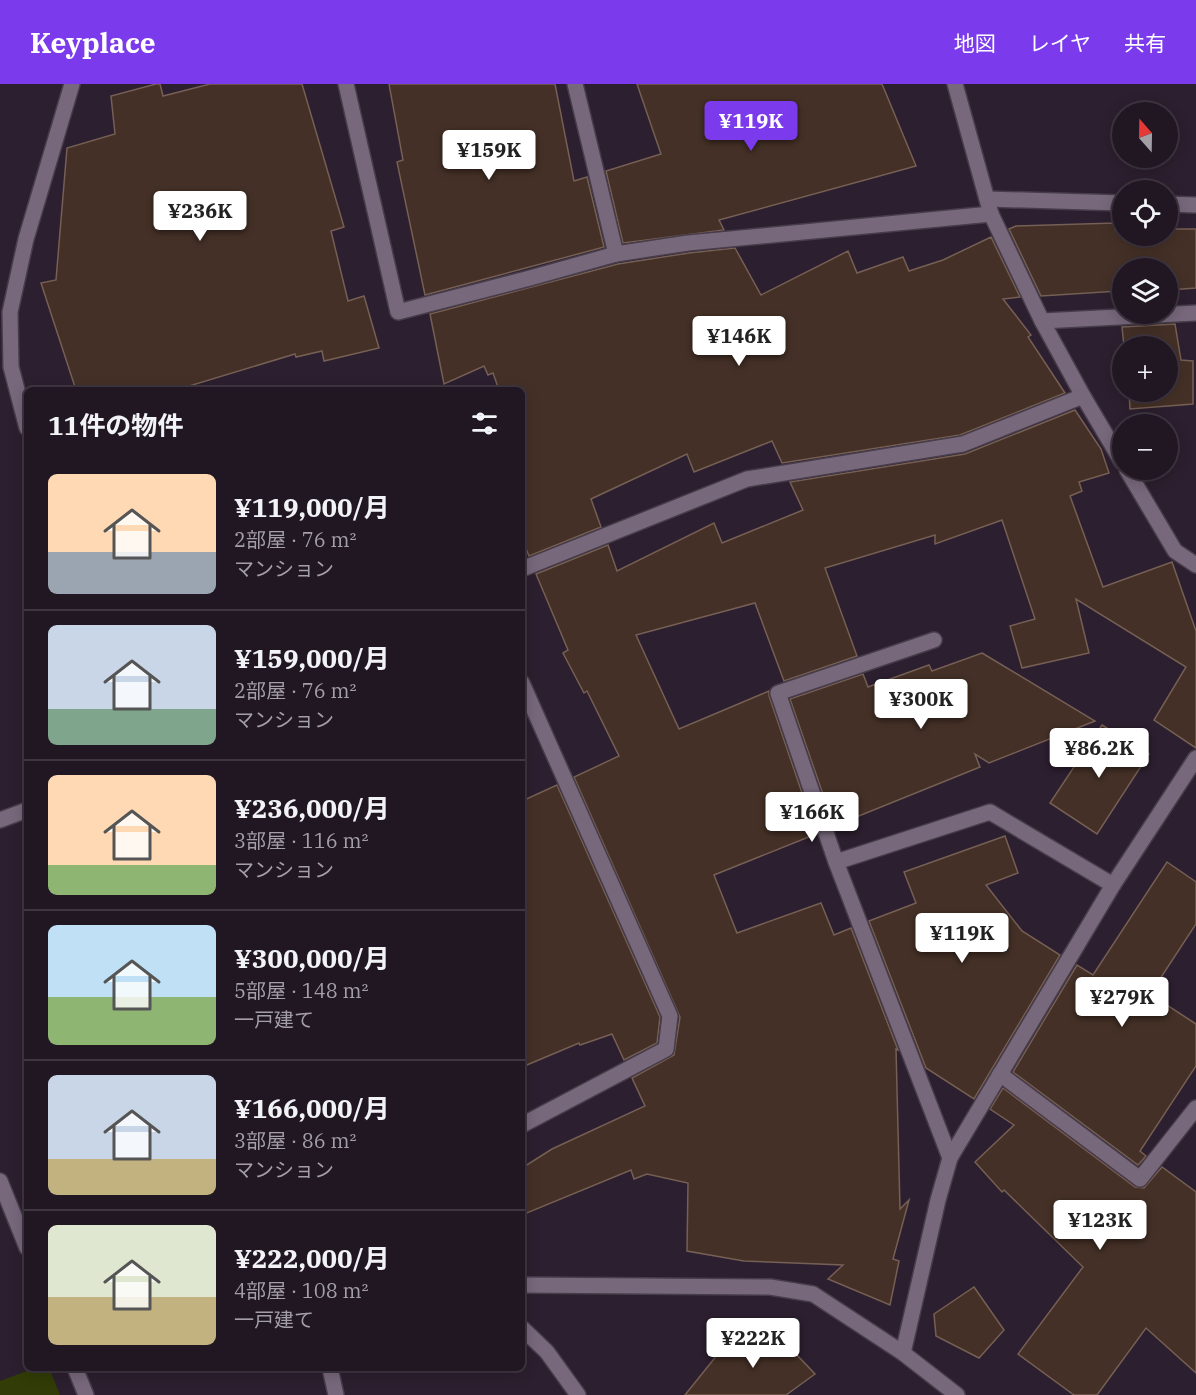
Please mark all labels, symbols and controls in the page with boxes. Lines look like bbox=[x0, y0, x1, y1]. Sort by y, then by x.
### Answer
text: Keyplace bbox=[30, 24, 156, 61]
text: 地図 bbox=[954, 29, 996, 57]
text: レイヤ bbox=[1029, 29, 1091, 57]
text: 共有 bbox=[1124, 29, 1166, 57]
pin: ¥119K bbox=[709, 101, 793, 152]
north arrow bbox=[1112, 102, 1178, 168]
map controls bbox=[1112, 102, 1178, 480]
text: ¥119K bbox=[719, 107, 783, 134]
pin: ¥159K bbox=[447, 130, 531, 181]
text: ¥159K bbox=[457, 136, 521, 163]
button: locate bbox=[1112, 180, 1178, 246]
pin: ¥236K bbox=[158, 191, 242, 242]
text: ¥236K bbox=[168, 197, 232, 224]
button: layers bbox=[1112, 258, 1178, 324]
pin: ¥146K bbox=[697, 316, 781, 367]
text: ¥146K bbox=[707, 322, 771, 349]
button: + bbox=[1112, 336, 1178, 402]
icon: filters bbox=[468, 407, 501, 440]
text: 11件の物件 bbox=[48, 408, 183, 442]
button: − bbox=[1112, 414, 1178, 480]
text: ¥119,000/月 bbox=[234, 490, 390, 524]
icon: home bbox=[96, 498, 168, 570]
text: 2部屋 · 76 m² bbox=[234, 526, 356, 553]
text: マンション bbox=[234, 555, 334, 582]
text: ¥159,000/月 bbox=[234, 641, 390, 675]
icon: home bbox=[96, 649, 168, 721]
text: 2部屋 · 76 m² bbox=[234, 677, 356, 704]
pin: ¥300K bbox=[879, 679, 963, 730]
text: ¥300K bbox=[889, 685, 953, 712]
text: マンション bbox=[234, 706, 334, 733]
pin: ¥86.2K bbox=[1050, 728, 1148, 779]
text: ¥86.2K bbox=[1064, 734, 1134, 761]
text: ¥236,000/月 bbox=[234, 791, 390, 825]
pin: ¥166K bbox=[770, 792, 854, 843]
text: ¥166K bbox=[780, 798, 844, 825]
icon: home bbox=[96, 799, 168, 871]
text: 3部屋 · 116 m² bbox=[234, 827, 368, 854]
text: マンション bbox=[234, 856, 334, 883]
pin: ¥119K bbox=[920, 913, 1004, 964]
text: ¥119K bbox=[930, 919, 994, 946]
text: ¥300,000/月 bbox=[234, 941, 390, 975]
icon: home bbox=[96, 949, 168, 1021]
text: 5部屋 · 148 m² bbox=[234, 977, 368, 1004]
pin: ¥279K bbox=[1080, 977, 1164, 1028]
text: ¥279K bbox=[1090, 983, 1154, 1010]
text: 一戸建て bbox=[234, 1006, 314, 1033]
text: ¥166,000/月 bbox=[234, 1091, 390, 1125]
icon: home bbox=[96, 1099, 168, 1171]
text: 3部屋 · 86 m² bbox=[234, 1127, 356, 1154]
text: マンション bbox=[234, 1156, 334, 1183]
pin: ¥123K bbox=[1058, 1200, 1142, 1251]
text: ¥123K bbox=[1068, 1206, 1132, 1233]
text: ¥222,000/月 bbox=[234, 1241, 390, 1275]
icon: home bbox=[96, 1249, 168, 1321]
text: 4部屋 · 108 m² bbox=[234, 1277, 368, 1304]
text: 一戸建て bbox=[234, 1306, 314, 1333]
pin: ¥222K bbox=[711, 1318, 795, 1369]
text: ¥222K bbox=[721, 1324, 785, 1351]

